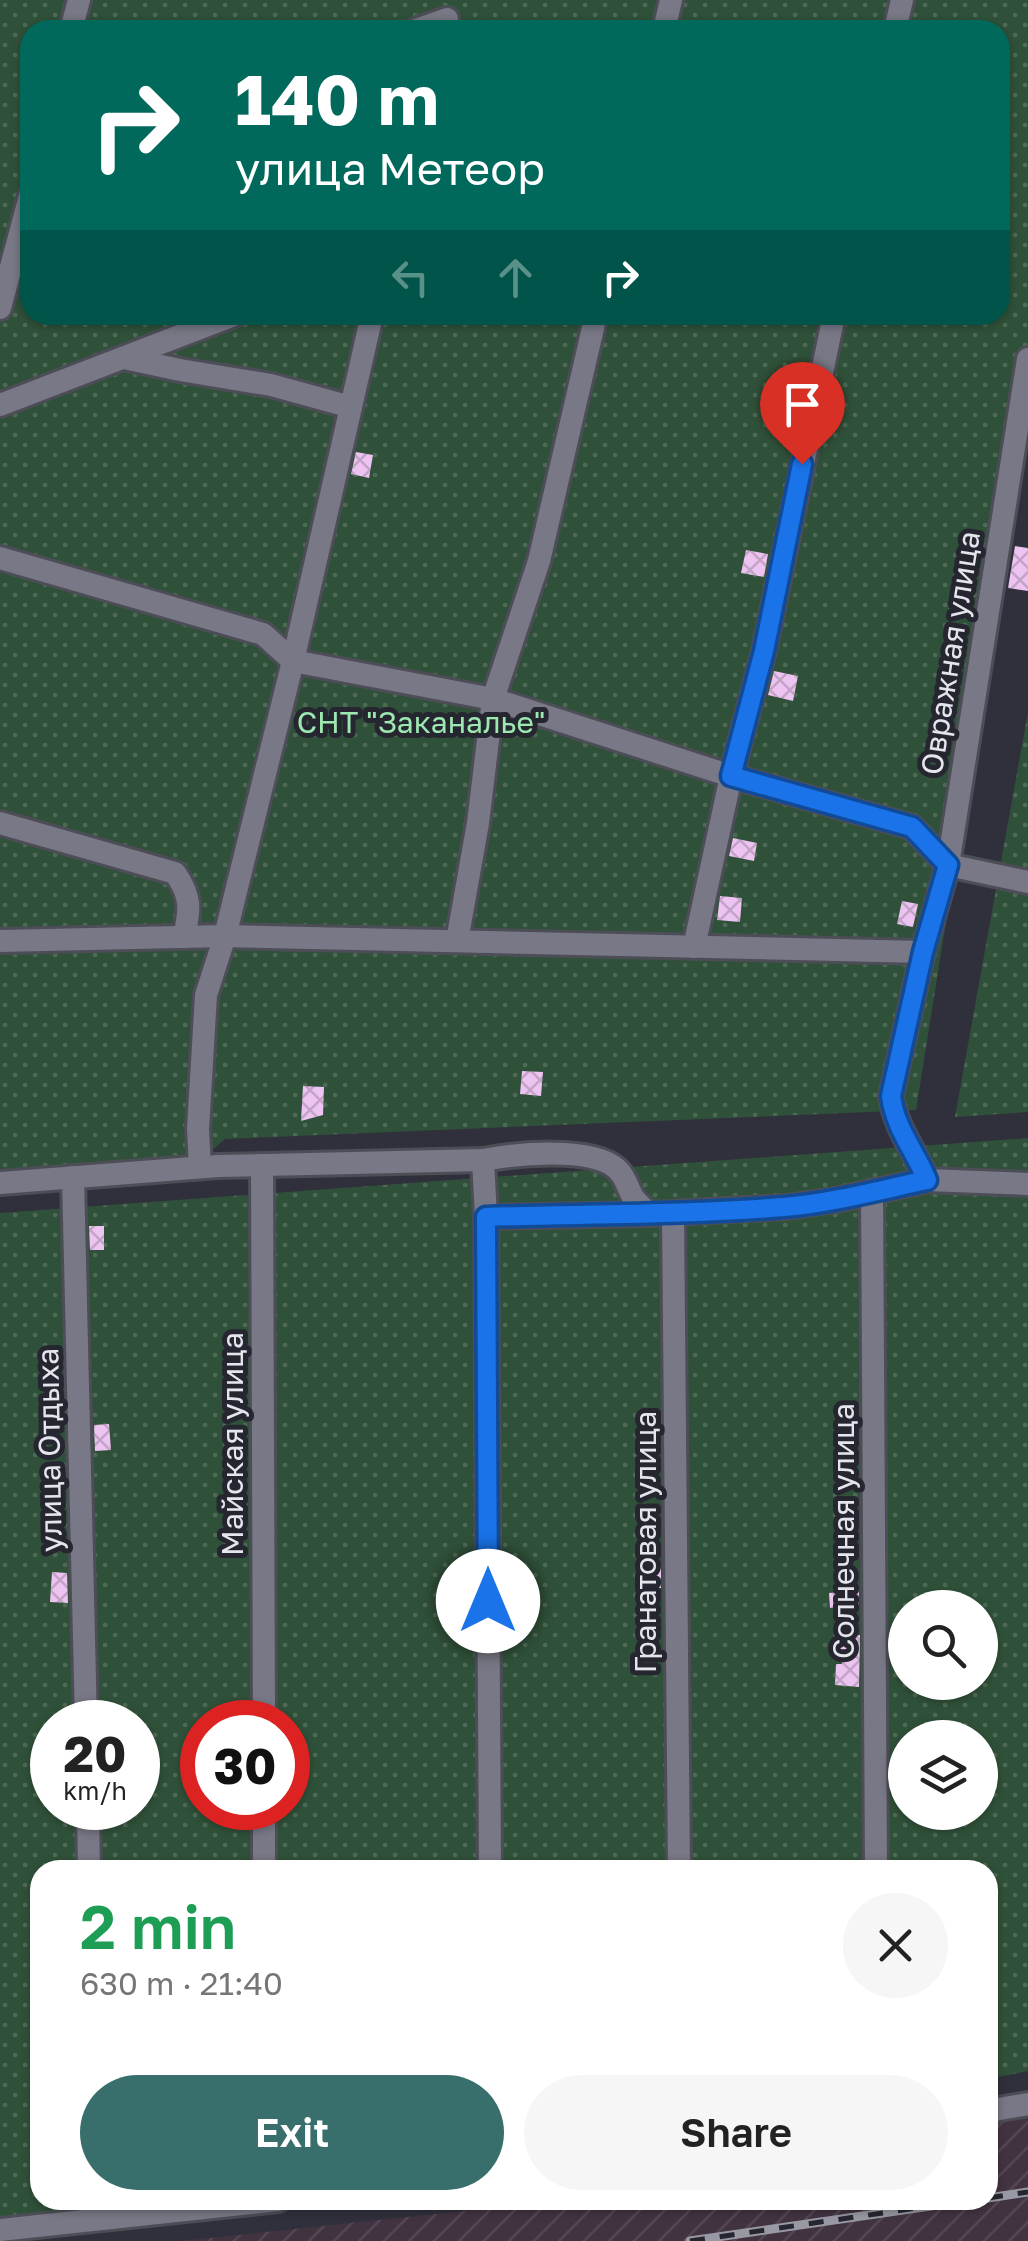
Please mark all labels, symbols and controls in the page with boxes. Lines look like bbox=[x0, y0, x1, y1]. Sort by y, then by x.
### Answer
text: 140 m bbox=[235, 56, 439, 140]
icon: right bbox=[70, 60, 200, 190]
text: улица Метеор bbox=[235, 141, 545, 195]
icon: left bbox=[383, 250, 438, 305]
icon: ahead bbox=[488, 250, 543, 305]
icon: right bbox=[593, 250, 648, 305]
pin bbox=[760, 362, 845, 465]
icon: arrive bbox=[775, 377, 830, 432]
street label: Овражная улица bbox=[913, 528, 987, 777]
park label: СНТ "Заканалье" bbox=[297, 704, 545, 740]
street label: Майская улица bbox=[214, 1332, 250, 1556]
street label: улица Отдыха bbox=[29, 1348, 69, 1552]
street label: Солнечная улица bbox=[825, 1403, 861, 1659]
street label: Гранатовая улица bbox=[627, 1411, 663, 1673]
position arrow bbox=[436, 1549, 540, 1653]
map controls bbox=[888, 1590, 998, 1830]
button: search bbox=[888, 1590, 998, 1700]
speed limit sign: 30 bbox=[180, 1700, 310, 1830]
button: layers bbox=[888, 1720, 998, 1830]
text: 20 bbox=[63, 1723, 126, 1783]
text: km/h bbox=[63, 1775, 127, 1806]
text: 2 min bbox=[80, 1890, 236, 1962]
button: close bbox=[843, 1893, 948, 1998]
text: 630 m · 21:40 bbox=[80, 1964, 283, 2002]
button: Exit bbox=[80, 2075, 504, 2190]
button: Share bbox=[524, 2075, 948, 2190]

